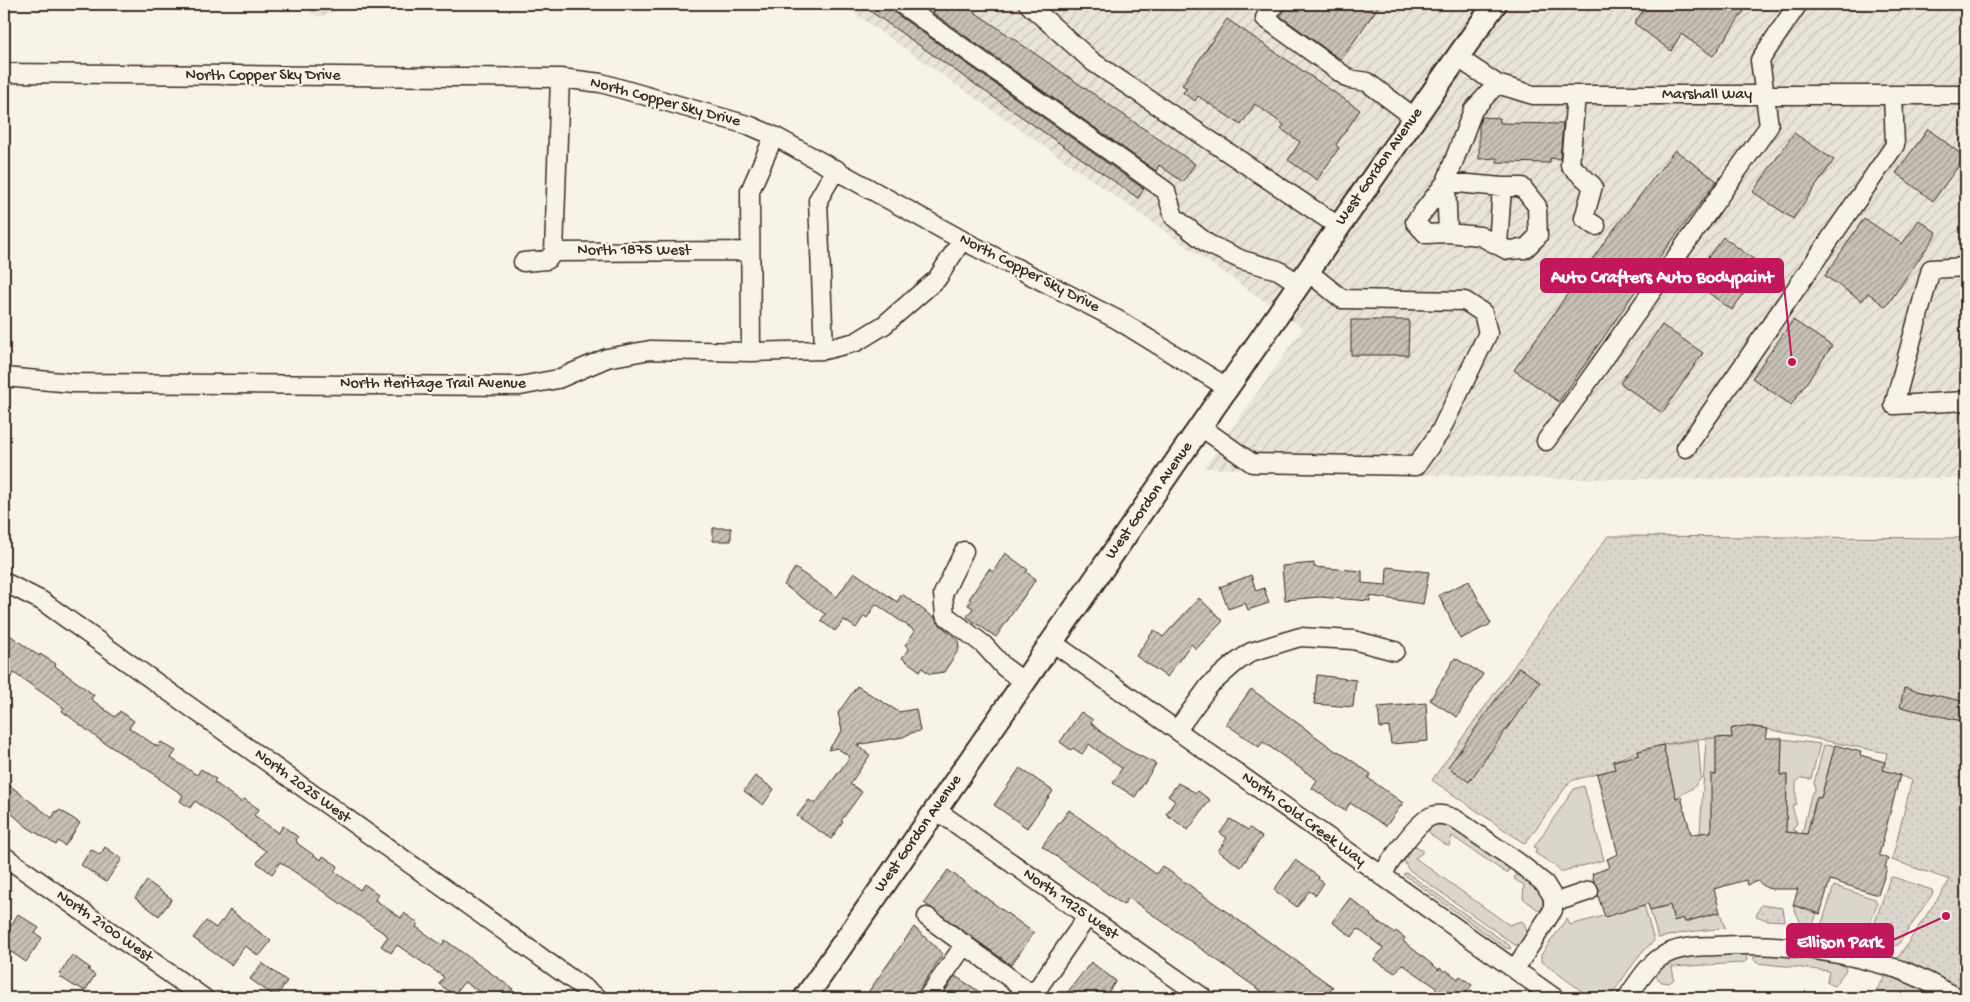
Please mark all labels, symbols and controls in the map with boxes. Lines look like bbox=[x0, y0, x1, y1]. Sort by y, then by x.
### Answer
street label: North Copper Sky Drive bbox=[186, 67, 341, 86]
street label: North Copper Sky Drive bbox=[588, 74, 743, 132]
street label: Marshall Way bbox=[1662, 86, 1752, 105]
street label: West Gordon Avenue bbox=[1332, 104, 1428, 230]
street label: North Copper Sky Drive bbox=[956, 230, 1103, 318]
street label: North 1875 West bbox=[577, 242, 692, 261]
callout: Auto Crafters Auto Bodypaint bbox=[1541, 259, 1783, 292]
text: Auto Crafters Auto Bodypaint bbox=[1550, 268, 1775, 289]
street label: North Heritage Trail Avenue bbox=[340, 375, 527, 394]
street label: West Gordon Avenue bbox=[1102, 438, 1198, 564]
street label: North 2025 West bbox=[250, 746, 355, 829]
street label: North Cold Creek Way bbox=[1237, 768, 1369, 872]
street label: West Gordon Avenue bbox=[871, 771, 967, 897]
street label: North 1925 West bbox=[1019, 865, 1123, 946]
street label: North 2100 West bbox=[52, 887, 157, 968]
callout: Ellison Park bbox=[1787, 924, 1893, 957]
text: Ellison Park bbox=[1797, 933, 1885, 954]

